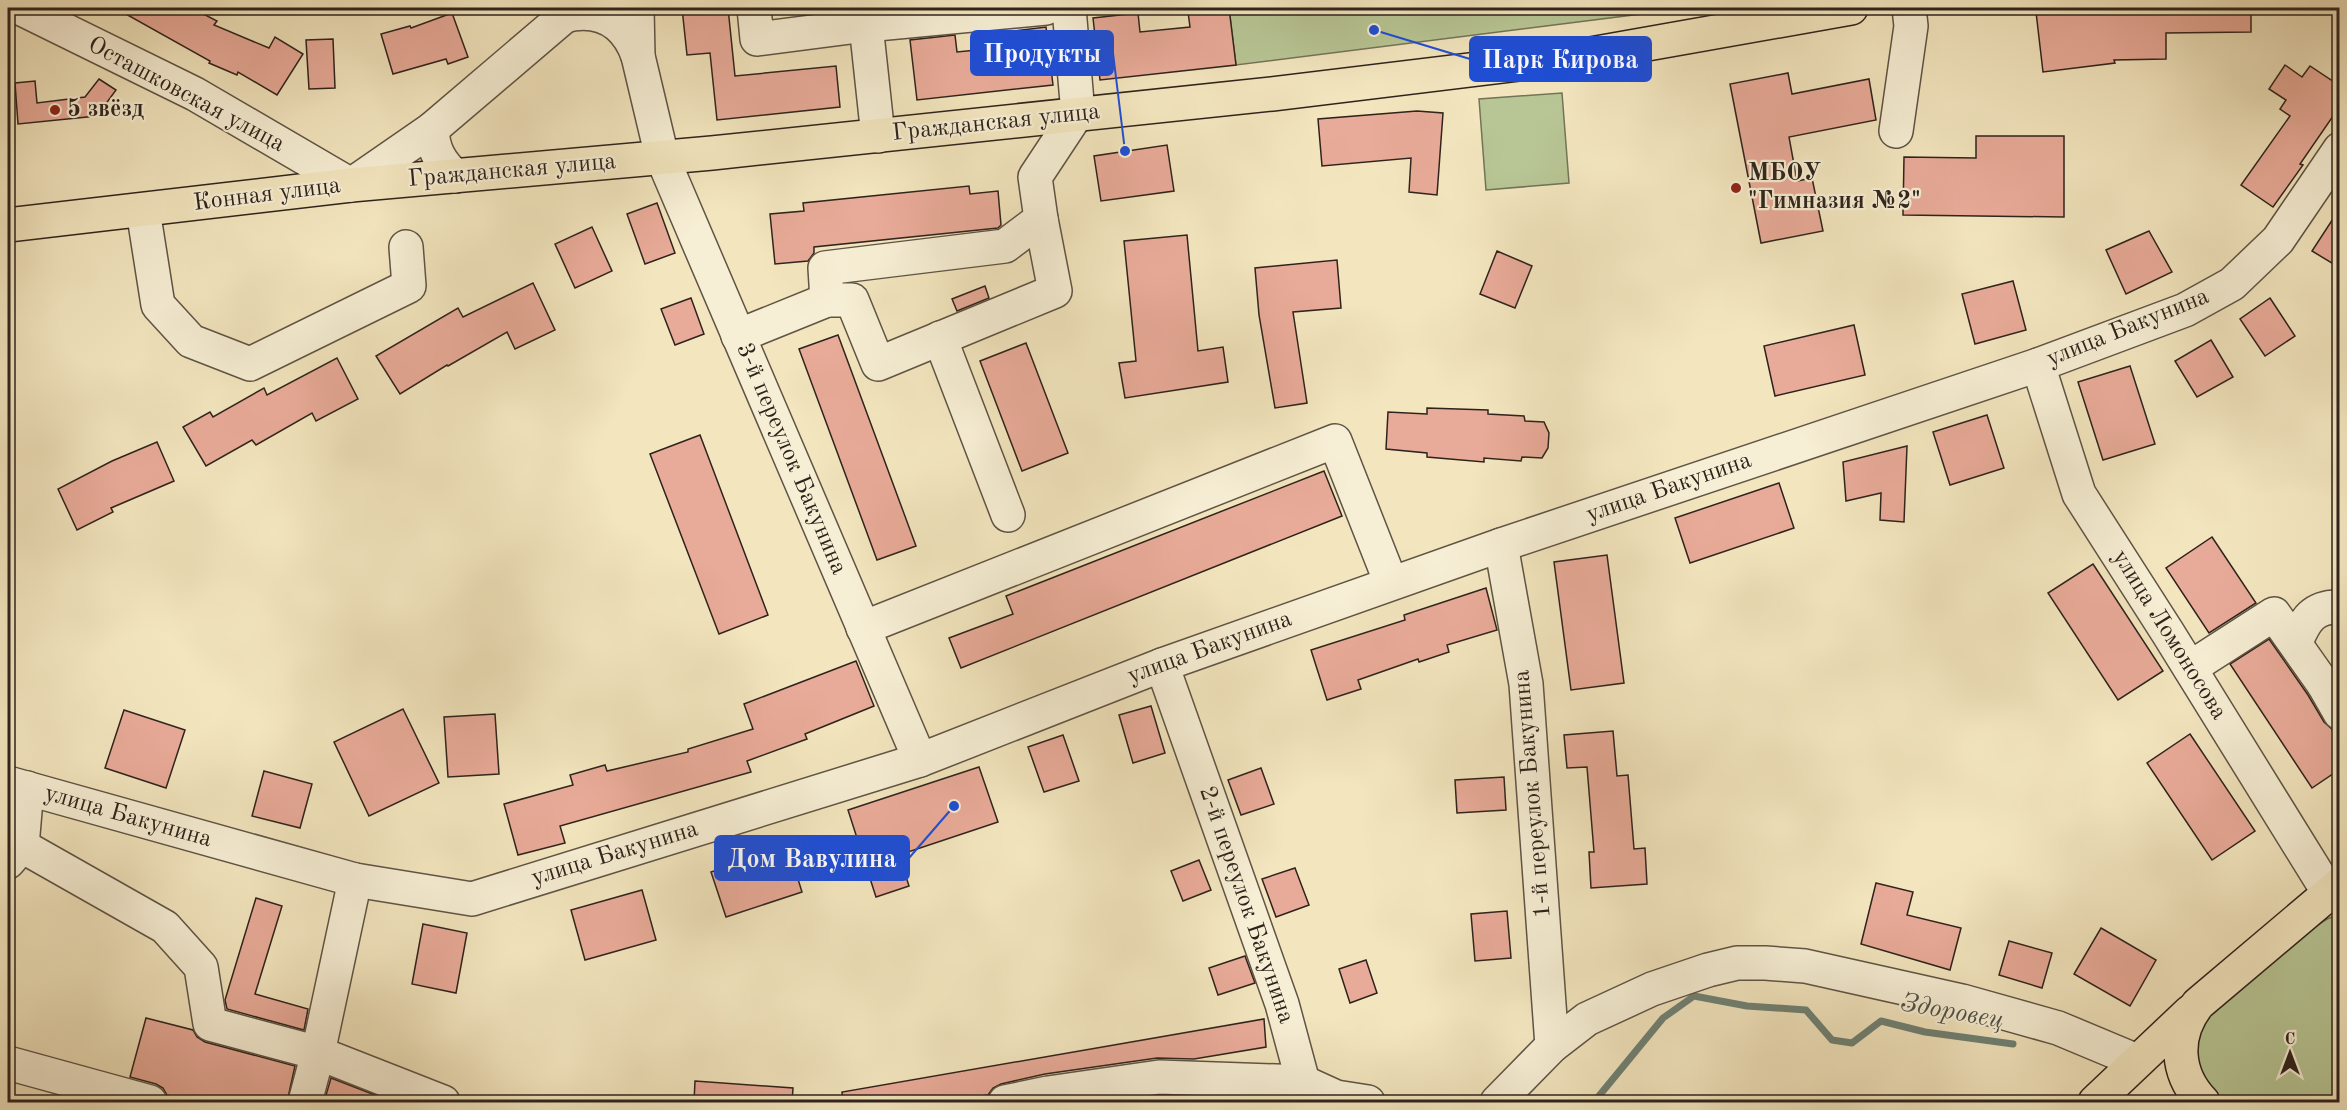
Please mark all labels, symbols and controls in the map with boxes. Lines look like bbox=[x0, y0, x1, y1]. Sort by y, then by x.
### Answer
callout: Продукты bbox=[971, 31, 1113, 75]
street label: Осташковская улица bbox=[84, 33, 289, 157]
callout: Парк Кирова bbox=[1470, 37, 1651, 81]
text: Продукты bbox=[983, 42, 1101, 68]
text: Парк Кирова bbox=[1482, 48, 1638, 74]
place label: 5 звёзд bbox=[67, 97, 144, 122]
street label: Гражданская улица bbox=[891, 100, 1101, 146]
marker: 5 звёзд bbox=[48, 103, 62, 117]
street label: Гражданская улица bbox=[407, 150, 617, 192]
place label: МБОУ "Гимназия №2" bbox=[1748, 162, 1921, 214]
street label: Конная улица bbox=[192, 174, 342, 216]
marker: МБОУ "Гимназия №2" bbox=[1729, 181, 1743, 195]
street label: улица Бакунина bbox=[2043, 284, 2213, 371]
street label: 3-й переулок Бакунина bbox=[731, 340, 851, 578]
street label: улица Бакунина bbox=[1583, 448, 1755, 527]
street label: улица Ломоносова bbox=[2107, 546, 2231, 724]
street label: улица Бакунина bbox=[1125, 607, 1295, 689]
street label: 1-й переулок Бакунина bbox=[1510, 669, 1556, 919]
street label: улица Бакунина bbox=[42, 782, 214, 852]
street label: 2-й переулок Бакунина bbox=[1194, 783, 1298, 1027]
street label: улица Бакунина bbox=[529, 817, 701, 891]
callout: Дом Вавулина bbox=[715, 836, 909, 880]
text: Дом Вавулина bbox=[727, 847, 897, 873]
water label: Здоровец bbox=[1898, 990, 2006, 1034]
north arrow bbox=[2260, 1023, 2320, 1083]
text: С bbox=[2285, 1032, 2295, 1048]

